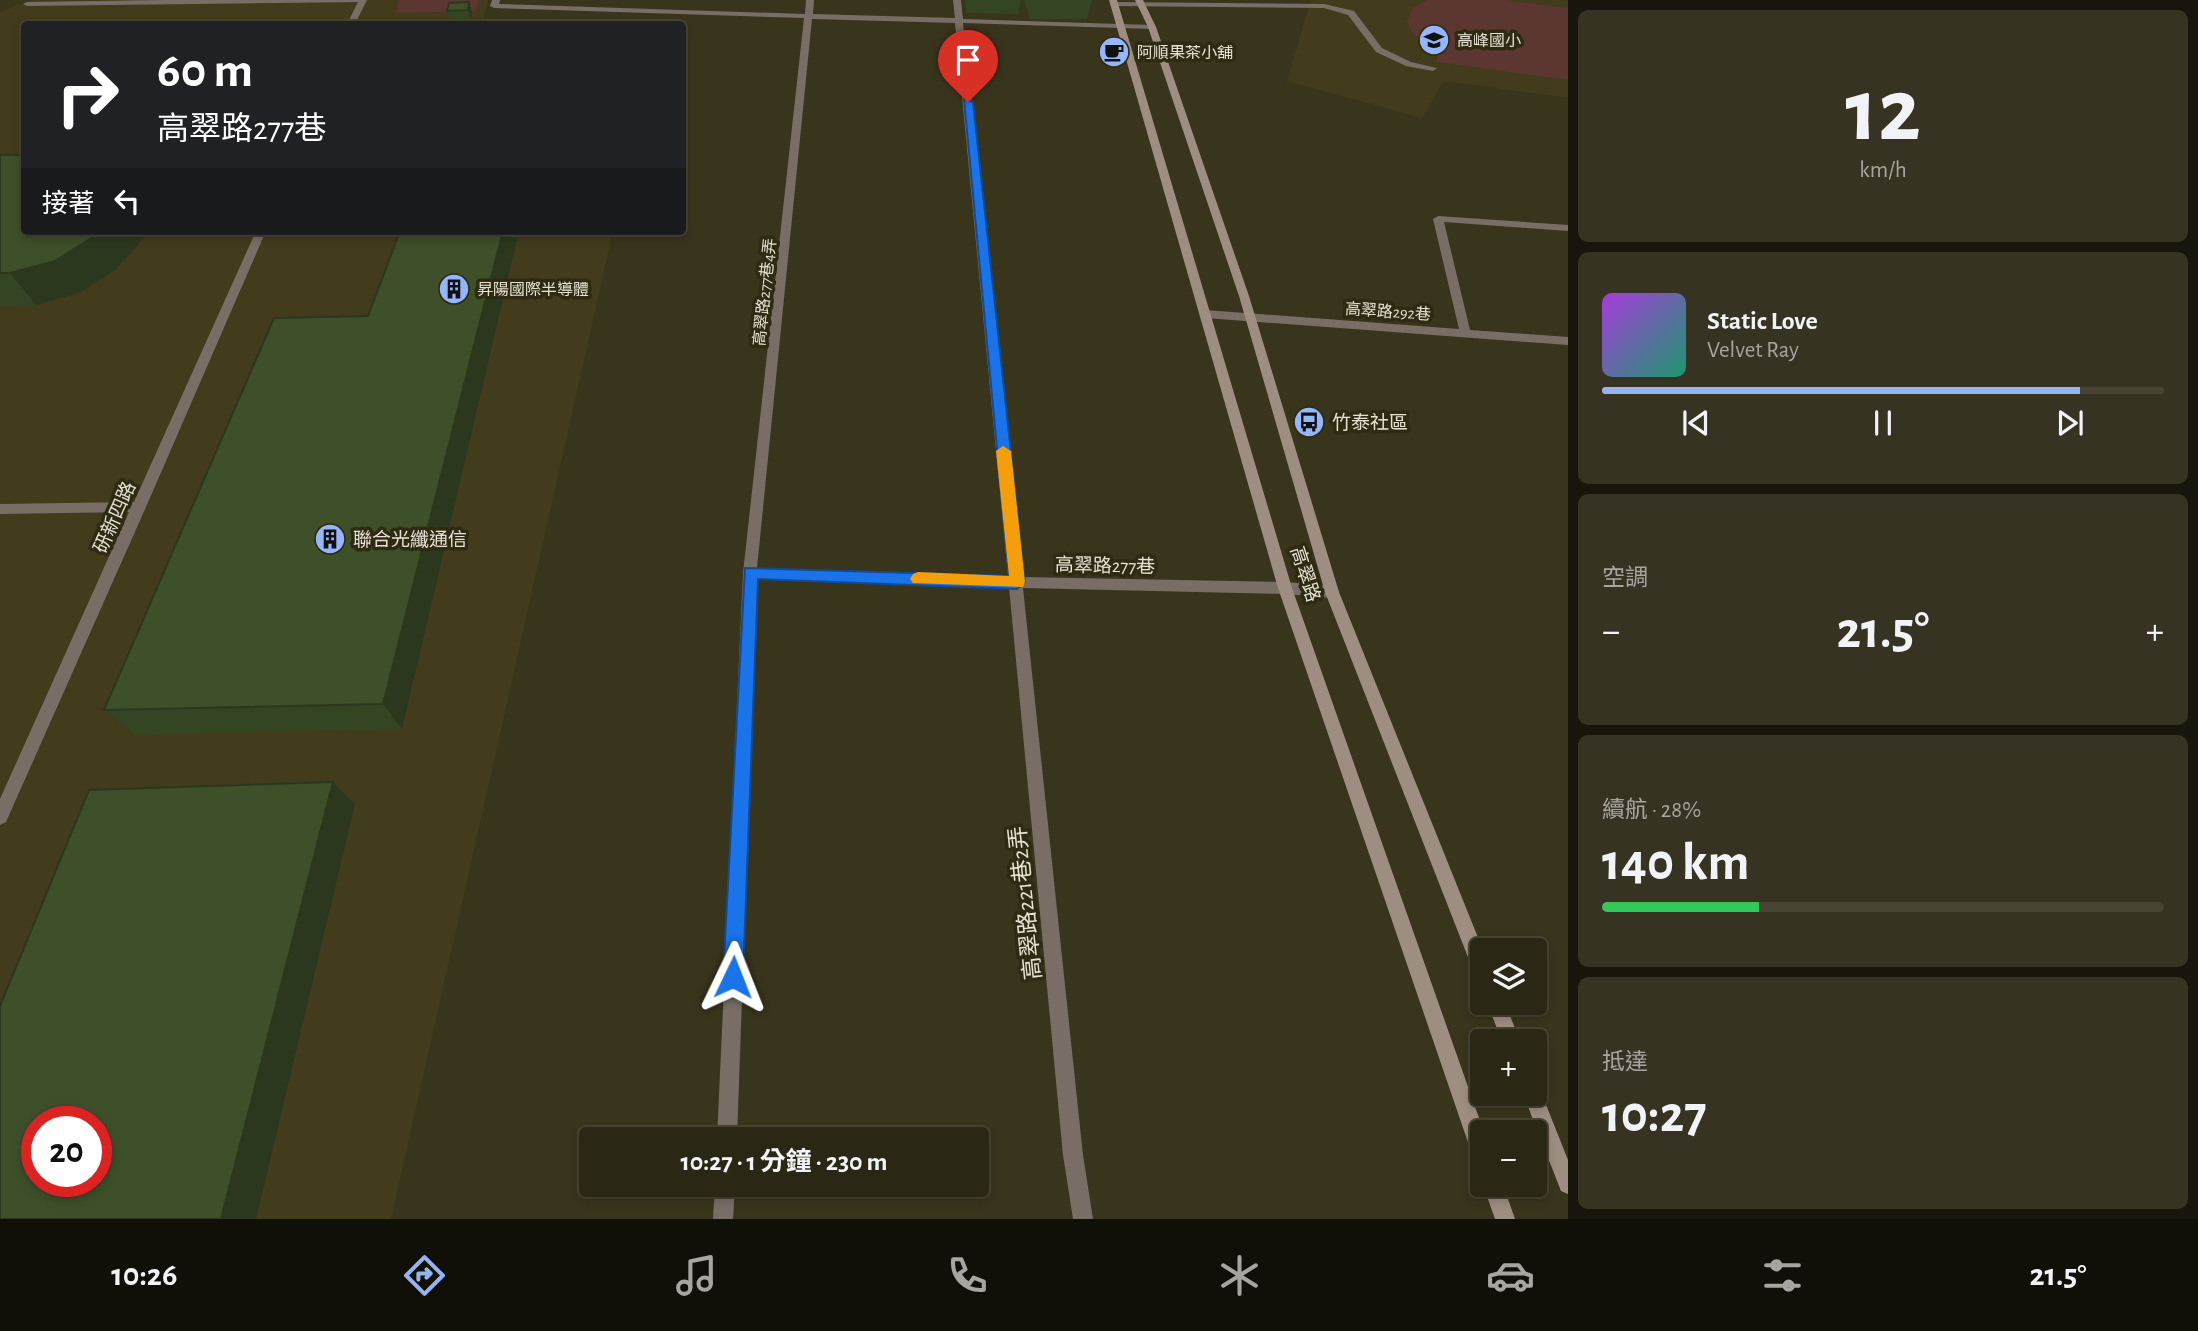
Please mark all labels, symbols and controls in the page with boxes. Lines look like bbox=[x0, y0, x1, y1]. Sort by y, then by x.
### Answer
school or university icon: 高峰國小 bbox=[1417, 23, 1451, 57]
pin bbox=[938, 30, 998, 102]
place label: 高峰國小 bbox=[1457, 32, 1521, 49]
cafe icon: 阿順果茶小舖 bbox=[1097, 35, 1131, 69]
icon: arrive bbox=[949, 41, 987, 79]
place label: 阿順果茶小舖 bbox=[1137, 44, 1233, 61]
text: 60 m bbox=[157, 47, 253, 96]
icon: right bbox=[42, 49, 133, 140]
text: 12 bbox=[1845, 66, 1921, 157]
text: 高翠路277巷 bbox=[157, 113, 326, 145]
text: km/h bbox=[1859, 159, 1907, 182]
icon: left bbox=[108, 182, 146, 220]
text: 接著 bbox=[42, 191, 94, 217]
street label: 高翠路277巷4弄 bbox=[750, 237, 779, 347]
building icon: 昇陽國際半導體 bbox=[437, 272, 471, 306]
place label: 昇陽國際半導體 bbox=[477, 281, 589, 298]
street label: 高翠路292巷 bbox=[1344, 300, 1432, 323]
text: Static Love bbox=[1707, 308, 1818, 334]
text: Velvet Ray bbox=[1707, 339, 1799, 362]
icon: previous bbox=[1677, 404, 1715, 442]
icon: pause bbox=[1864, 404, 1902, 442]
icon: next bbox=[2051, 404, 2089, 442]
bus stop icon: 竹泰社區 bbox=[1292, 405, 1326, 439]
place label: 竹泰社區 bbox=[1332, 412, 1408, 433]
street label: 研新四路 bbox=[89, 478, 140, 556]
building icon: 聯合光纖通信 bbox=[313, 522, 347, 556]
place label: 聯合光纖通信 bbox=[353, 529, 467, 550]
street label: 高翠路 bbox=[1287, 544, 1324, 605]
street label: 高翠路277巷 bbox=[1055, 554, 1155, 577]
text: 空調 bbox=[1602, 567, 1648, 590]
text: 21.5° bbox=[1837, 605, 1929, 657]
text: − bbox=[1602, 613, 1620, 651]
text: + bbox=[2146, 613, 2164, 651]
text: 續航 · 28% bbox=[1602, 799, 1701, 822]
street label: 高翠路221巷2弄 bbox=[1005, 825, 1046, 981]
text: 140 km bbox=[1602, 837, 1750, 889]
map controls bbox=[1470, 938, 1547, 1197]
button: layers bbox=[1470, 938, 1547, 1015]
position arrow bbox=[696, 940, 770, 1014]
button: + bbox=[1470, 1029, 1547, 1106]
text: 抵達 bbox=[1602, 1051, 1648, 1074]
text: 10:27 bbox=[1602, 1089, 1707, 1141]
speed limit sign: 20 bbox=[21, 1106, 112, 1197]
button: − bbox=[1470, 1120, 1547, 1197]
text: 10:27 · 1 分鐘 · 230 m bbox=[680, 1149, 888, 1175]
icon: directions bbox=[400, 1251, 449, 1300]
icon: music bbox=[672, 1251, 721, 1300]
icon: phone bbox=[943, 1251, 992, 1300]
icon: climate bbox=[1215, 1251, 1264, 1300]
icon: car bbox=[1486, 1251, 1535, 1300]
icon: filters bbox=[1758, 1251, 1807, 1300]
text: 10:26 bbox=[111, 1259, 177, 1291]
text: 21.5° bbox=[2030, 1259, 2087, 1291]

